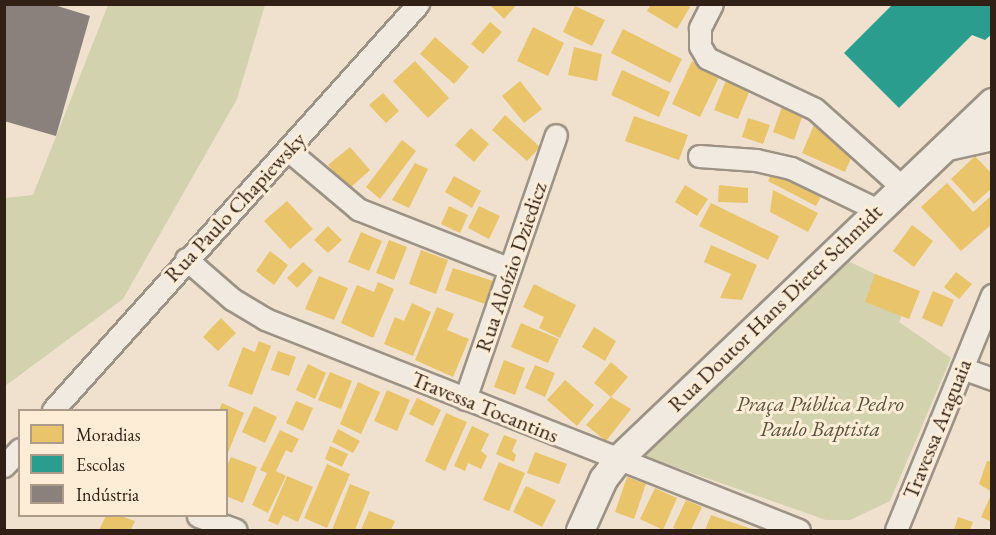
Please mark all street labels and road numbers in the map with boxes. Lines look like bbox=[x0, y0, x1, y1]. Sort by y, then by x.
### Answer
street label: Rua Paulo Chapiewsky bbox=[159, 126, 311, 288]
street label: Rua Aloízio Dziedicz bbox=[470, 179, 552, 355]
street label: Rua Doutor Hans Dieter Schmidt bbox=[662, 199, 888, 417]
street label: Travessa Araguaia bbox=[897, 355, 977, 503]
street label: Travessa Tocantins bbox=[407, 365, 563, 449]

